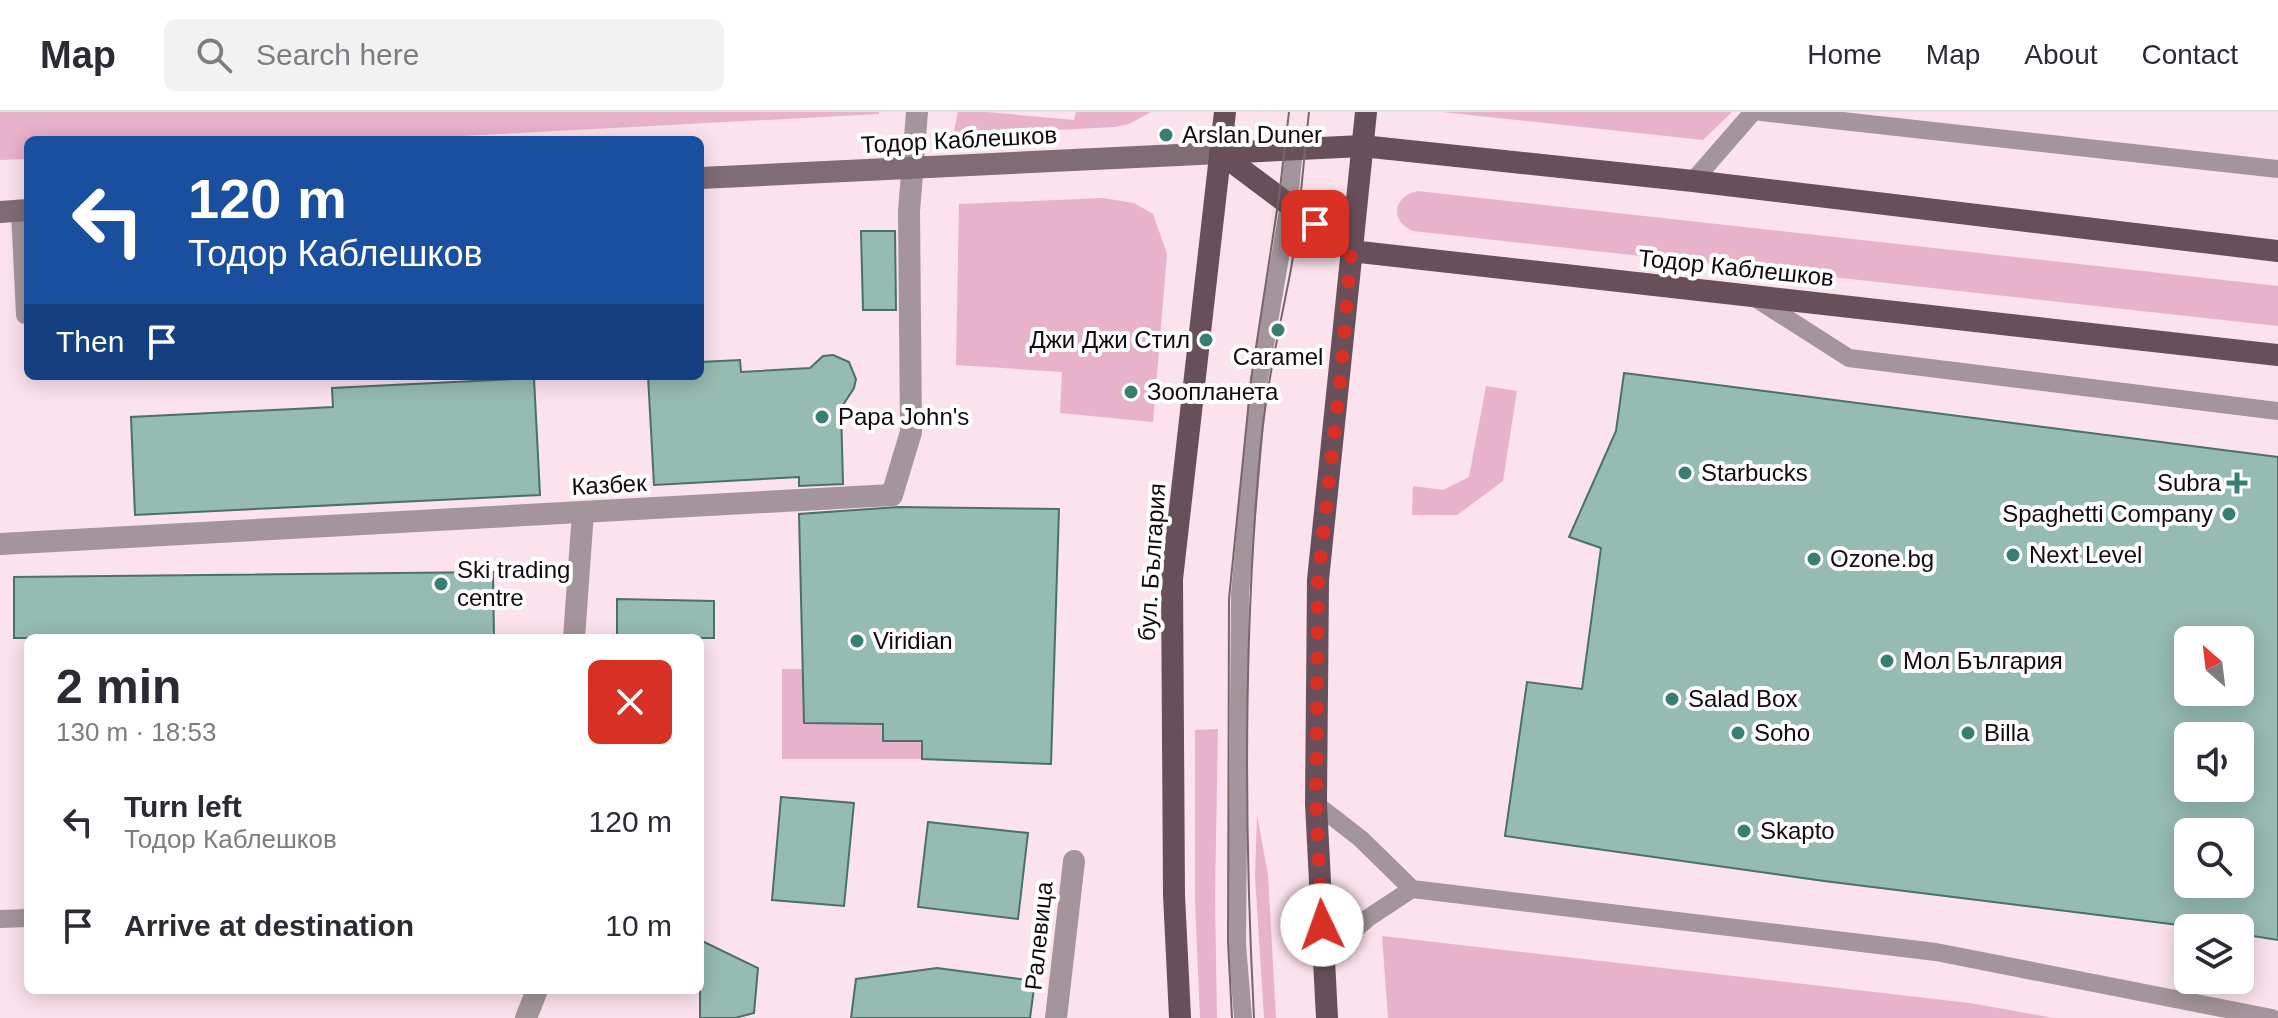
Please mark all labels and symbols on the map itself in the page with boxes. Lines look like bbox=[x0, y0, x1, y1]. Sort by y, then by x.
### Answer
street label: Тодор Каблешков bbox=[860, 121, 1058, 158]
place label: Arslan Duner bbox=[1182, 121, 1322, 148]
marker: Arslan Duner bbox=[1157, 126, 1175, 144]
pin bbox=[1281, 190, 1349, 258]
street label: Тодор Каблешков bbox=[1637, 244, 1835, 291]
marker: Caramel bbox=[1269, 321, 1287, 339]
place label: Джи Джи Стил bbox=[1030, 326, 1190, 353]
marker: Джи Джи Стил bbox=[1197, 331, 1215, 349]
place label: Caramel bbox=[1233, 343, 1323, 370]
place label: Зоопланета bbox=[1147, 378, 1279, 405]
marker: Зоопланета bbox=[1122, 383, 1140, 401]
place label: Papa John's bbox=[838, 403, 969, 430]
marker: Papa John's bbox=[813, 408, 831, 426]
place label: Starbucks bbox=[1701, 459, 1808, 486]
marker: Starbucks bbox=[1676, 464, 1694, 482]
street label: Казбек bbox=[571, 469, 648, 500]
place label: Subra bbox=[2157, 469, 2222, 496]
marker: Subra bbox=[2228, 474, 2246, 492]
street label: бул. България bbox=[1133, 482, 1170, 642]
place label: Spaghetti Company bbox=[2002, 500, 2213, 527]
marker: Spaghetti Company bbox=[2220, 505, 2238, 523]
place label: Next Level bbox=[2029, 541, 2142, 568]
place label: Ozone.bg bbox=[1830, 545, 1934, 572]
marker: Next Level bbox=[2004, 546, 2022, 564]
marker: Ozone.bg bbox=[1805, 550, 1823, 568]
place label: Ski trading centre bbox=[457, 556, 570, 611]
marker: Ski trading centre bbox=[432, 575, 450, 593]
north arrow bbox=[2174, 626, 2254, 706]
place label: Viridian bbox=[873, 627, 953, 654]
marker: Viridian bbox=[848, 632, 866, 650]
place label: Мол България bbox=[1903, 647, 2063, 674]
marker: Мол България bbox=[1878, 652, 1896, 670]
place label: Salad Box bbox=[1688, 685, 1797, 712]
marker: Salad Box bbox=[1663, 690, 1681, 708]
place label: Soho bbox=[1754, 719, 1810, 746]
place label: Billa bbox=[1984, 719, 2030, 746]
marker: Soho bbox=[1729, 724, 1747, 742]
marker: Billa bbox=[1959, 724, 1977, 742]
place label: Skapto bbox=[1760, 817, 1835, 844]
marker: Skapto bbox=[1735, 822, 1753, 840]
street label: Ралевица bbox=[1019, 880, 1058, 992]
position arrow bbox=[1280, 883, 1364, 967]

